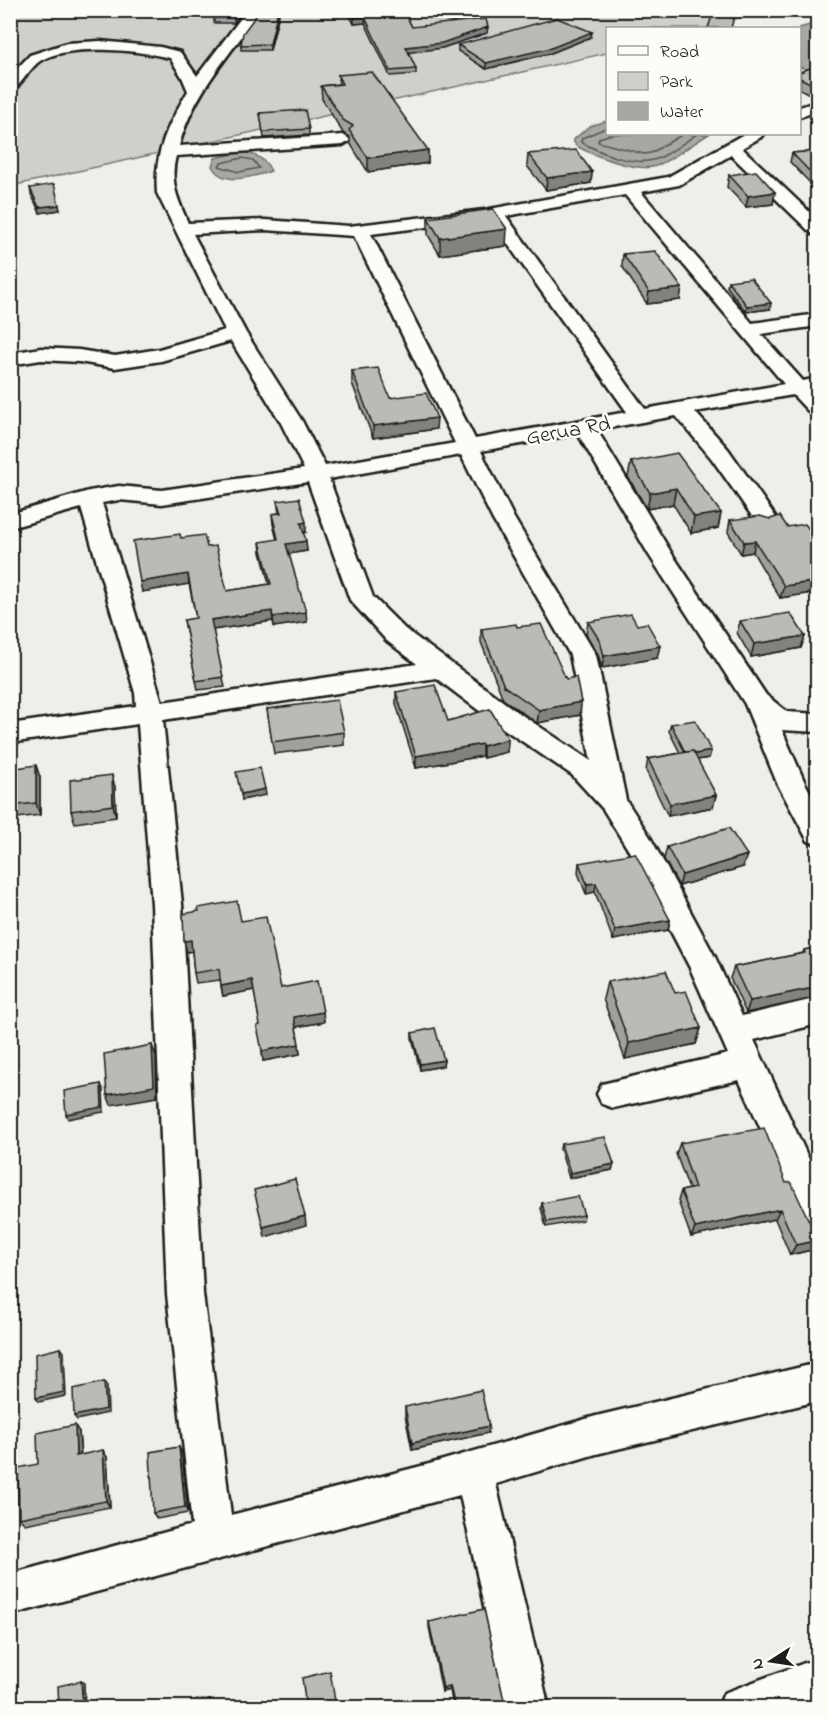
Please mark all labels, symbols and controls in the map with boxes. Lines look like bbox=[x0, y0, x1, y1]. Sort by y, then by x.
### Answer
legend bbox=[606, 27, 801, 135]
text: Road bbox=[660, 40, 699, 66]
text: Park bbox=[660, 70, 693, 96]
text: Water bbox=[660, 100, 704, 126]
street label: Gerua Rd bbox=[524, 409, 613, 455]
north arrow bbox=[741, 1631, 801, 1691]
text: N bbox=[745, 1656, 771, 1671]

